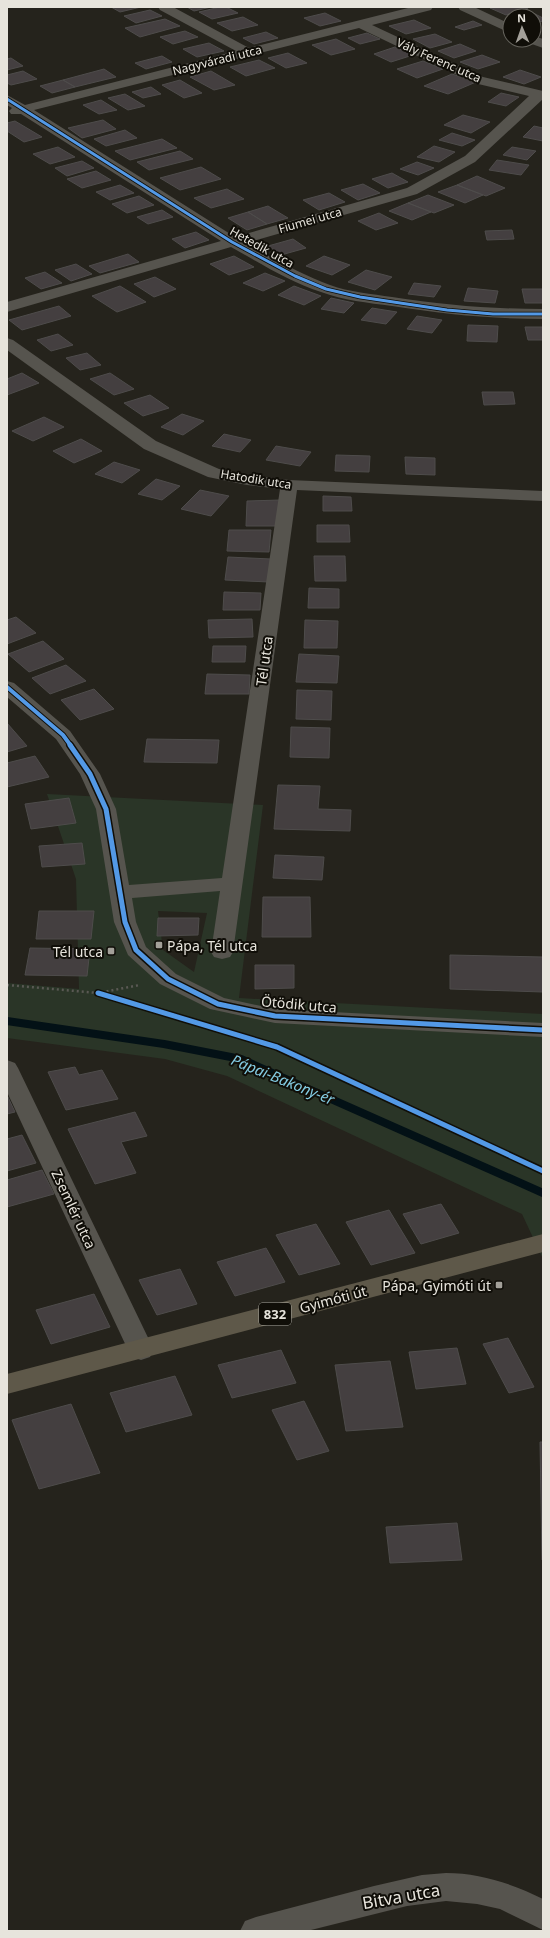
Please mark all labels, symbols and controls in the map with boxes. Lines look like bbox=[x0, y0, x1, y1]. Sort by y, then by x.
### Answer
north arrow bbox=[502, 8, 542, 48]
text: N bbox=[517, 10, 526, 25]
street label: Vály Ferenc utca bbox=[394, 34, 484, 86]
street label: Nagyváradi utca bbox=[171, 41, 263, 79]
street label: Fiumei utca bbox=[276, 203, 344, 237]
street label: Hetedik utca bbox=[227, 222, 297, 272]
street label: Hatodik utca bbox=[219, 465, 293, 493]
street label: Tél utca bbox=[251, 635, 277, 687]
place label: Pápa, Tél utca bbox=[167, 936, 257, 955]
marker: Pápa, Tél utca bbox=[154, 940, 164, 950]
place label: Tél utca bbox=[53, 942, 103, 961]
marker: Tél utca bbox=[106, 946, 116, 956]
street label: Ötödik utca bbox=[260, 991, 338, 1017]
water label: Pápai-Bakony-ér bbox=[228, 1049, 339, 1109]
street label: Zsemlér utca bbox=[47, 1167, 101, 1251]
place label: Pápa, Gyimóti út bbox=[382, 1276, 491, 1295]
marker: Pápa, Gyimóti út bbox=[494, 1280, 504, 1290]
street label: Gyimóti út bbox=[297, 1281, 369, 1317]
road number: 832 bbox=[259, 1303, 291, 1325]
street label: Bitva utca bbox=[360, 1878, 442, 1914]

